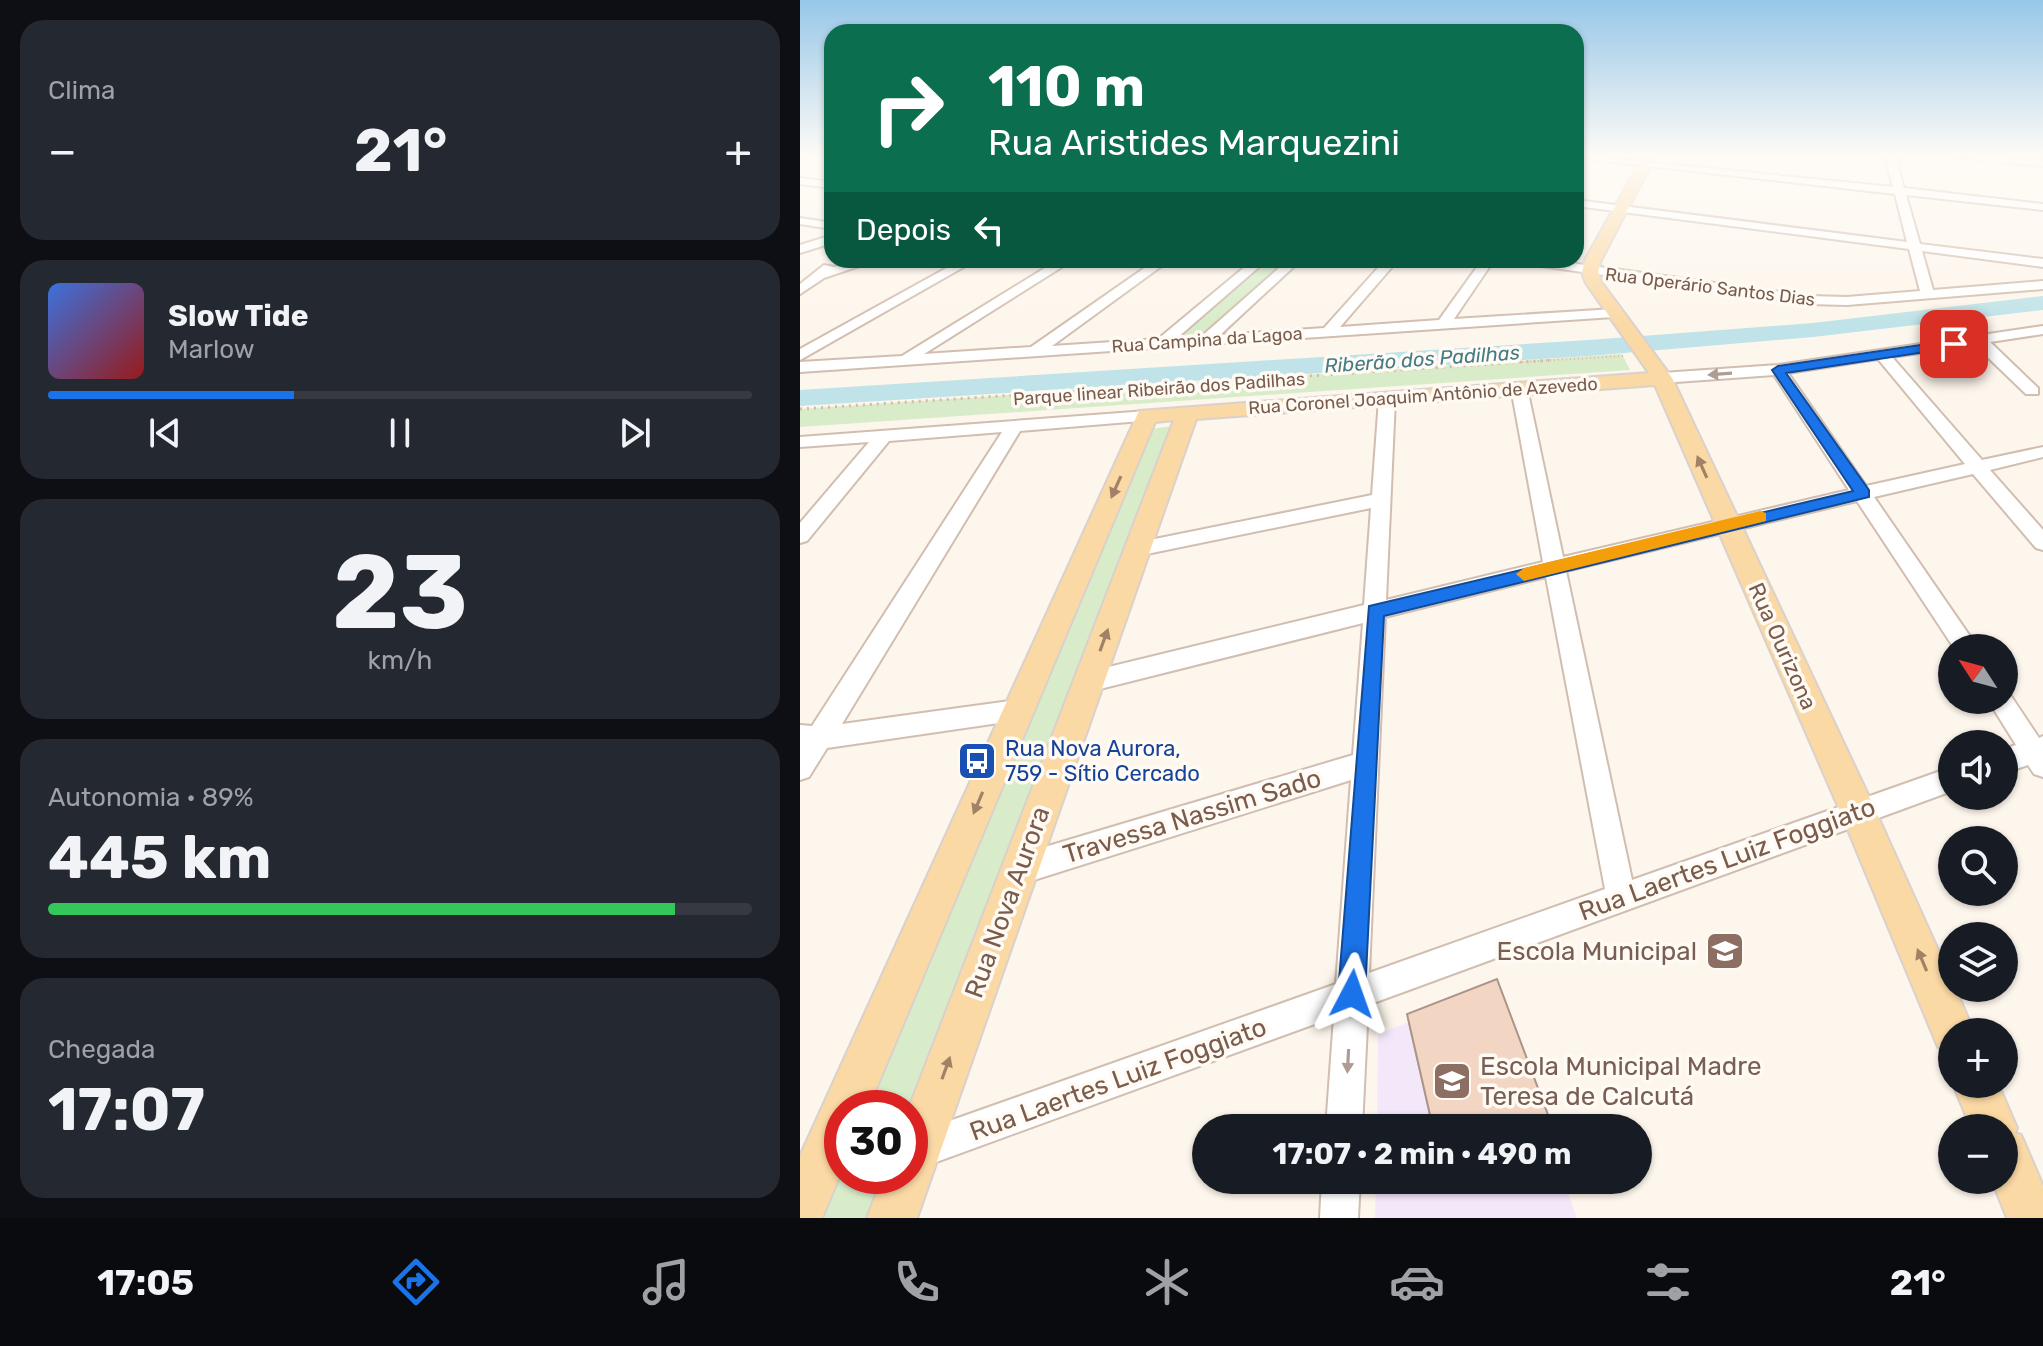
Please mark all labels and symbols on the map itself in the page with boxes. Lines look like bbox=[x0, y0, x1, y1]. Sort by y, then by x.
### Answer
street label: Rua Operário Santos Dias bbox=[1604, 263, 1816, 311]
pin bbox=[1920, 310, 1988, 378]
street label: Rua Campina da Lagoa bbox=[1111, 322, 1303, 358]
water label: Riberão dos Padilhas bbox=[1324, 340, 1520, 378]
street label: Parque linear Ribeirão dos Padilhas bbox=[1012, 368, 1306, 410]
one-way arrow bbox=[1707, 368, 1732, 381]
street label: Rua Coronel Joaquim Antônio de Azevedo bbox=[1248, 373, 1598, 419]
one-way arrow bbox=[1696, 455, 1709, 479]
one-way arrow bbox=[1109, 476, 1122, 499]
street label: Rua Ourizona bbox=[1743, 579, 1823, 714]
one-way arrow bbox=[1098, 628, 1110, 652]
north arrow bbox=[1938, 634, 2018, 714]
place label: Rua Nova Aurora, 759 - Sítio Cercado bbox=[1005, 735, 1200, 787]
bus stop icon: Rua Nova Aurora, 759 - Sítio Cercado bbox=[956, 740, 998, 782]
street label: Travessa Nassim Sado bbox=[1059, 762, 1325, 870]
one-way arrow bbox=[971, 791, 984, 814]
street label: Rua Laertes Luiz Foggiato bbox=[1575, 791, 1880, 928]
street label: Rua Nova Aurora bbox=[958, 802, 1056, 1002]
school or university icon: Escola Municipal bbox=[1704, 930, 1746, 972]
place label: Escola Municipal bbox=[1497, 936, 1697, 967]
one-way arrow bbox=[1915, 948, 1928, 972]
position arrow bbox=[1310, 952, 1394, 1036]
street label: Rua Laertes Luiz Foggiato bbox=[966, 1011, 1271, 1148]
one-way arrow bbox=[1341, 1049, 1354, 1074]
place label: Escola Municipal Madre Teresa de Calcutá bbox=[1480, 1051, 1762, 1112]
one-way arrow bbox=[940, 1056, 953, 1080]
school or university icon: Escola Municipal Madre Teresa de Calcutá bbox=[1431, 1060, 1473, 1102]
speed limit sign: 30 bbox=[824, 1090, 928, 1194]

